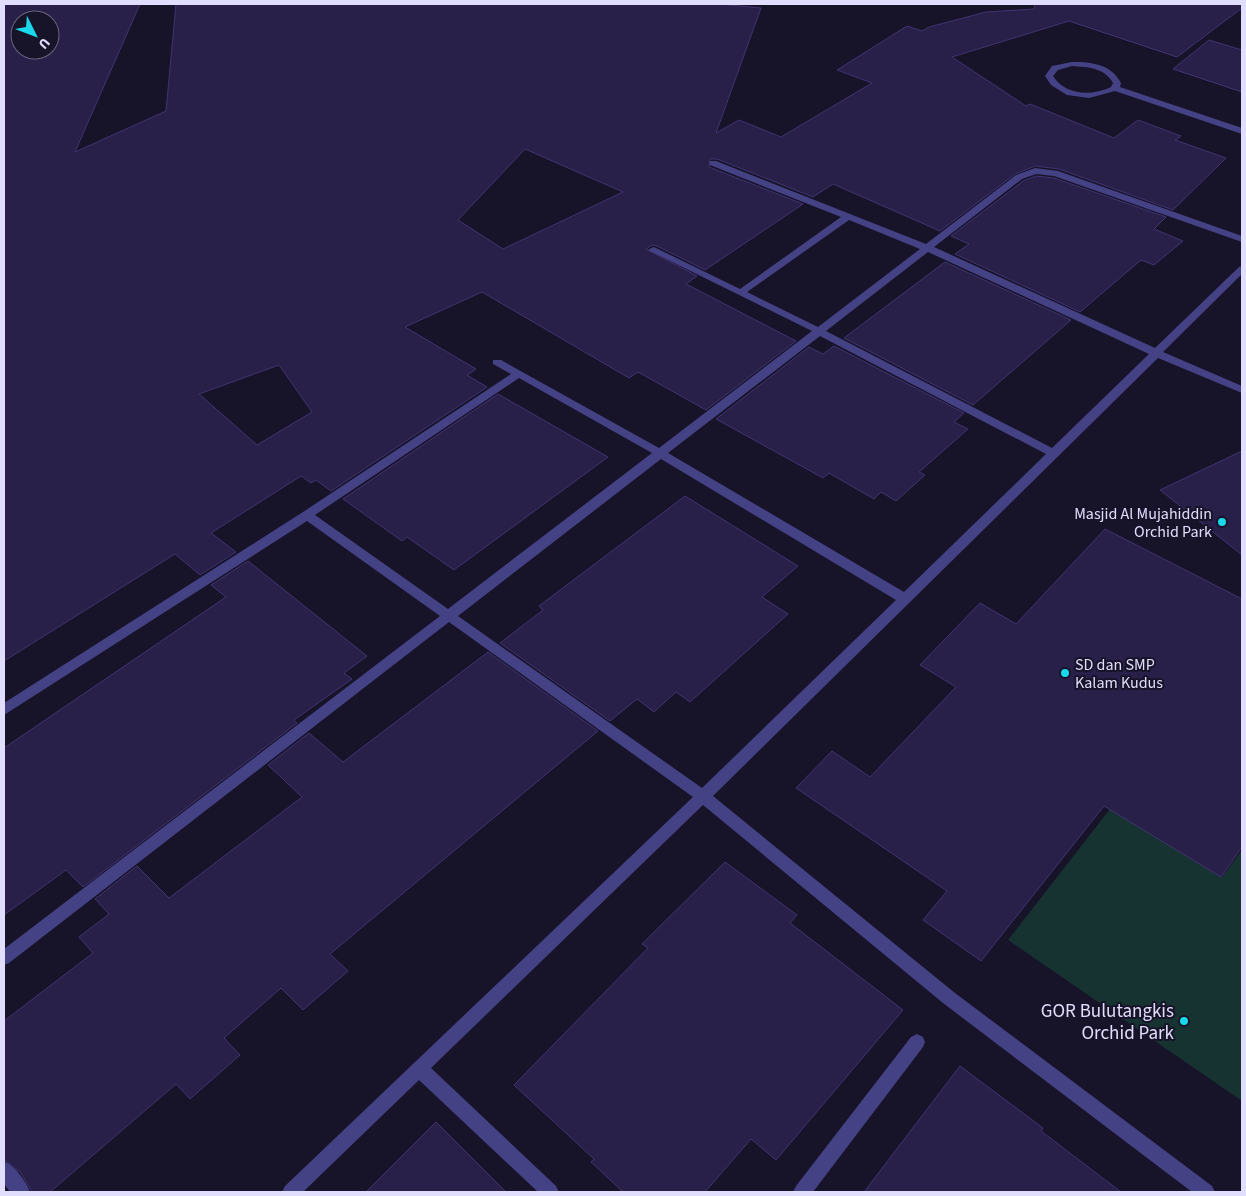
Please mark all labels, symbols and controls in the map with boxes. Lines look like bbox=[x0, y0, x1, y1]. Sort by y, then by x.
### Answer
north arrow bbox=[10, 10, 60, 60]
text: U bbox=[33, 33, 54, 53]
place label: Masjid Al Mujahiddin Orchid Park bbox=[1074, 503, 1212, 543]
marker: Masjid Al Mujahiddin Orchid Park bbox=[1216, 516, 1228, 528]
place label: SD dan SMP Kalam Kudus bbox=[1075, 654, 1163, 694]
marker: SD dan SMP Kalam Kudus bbox=[1059, 667, 1071, 679]
place label: GOR Bulutangkis Orchid Park bbox=[1041, 998, 1175, 1047]
marker: GOR Bulutangkis Orchid Park bbox=[1178, 1015, 1190, 1027]

